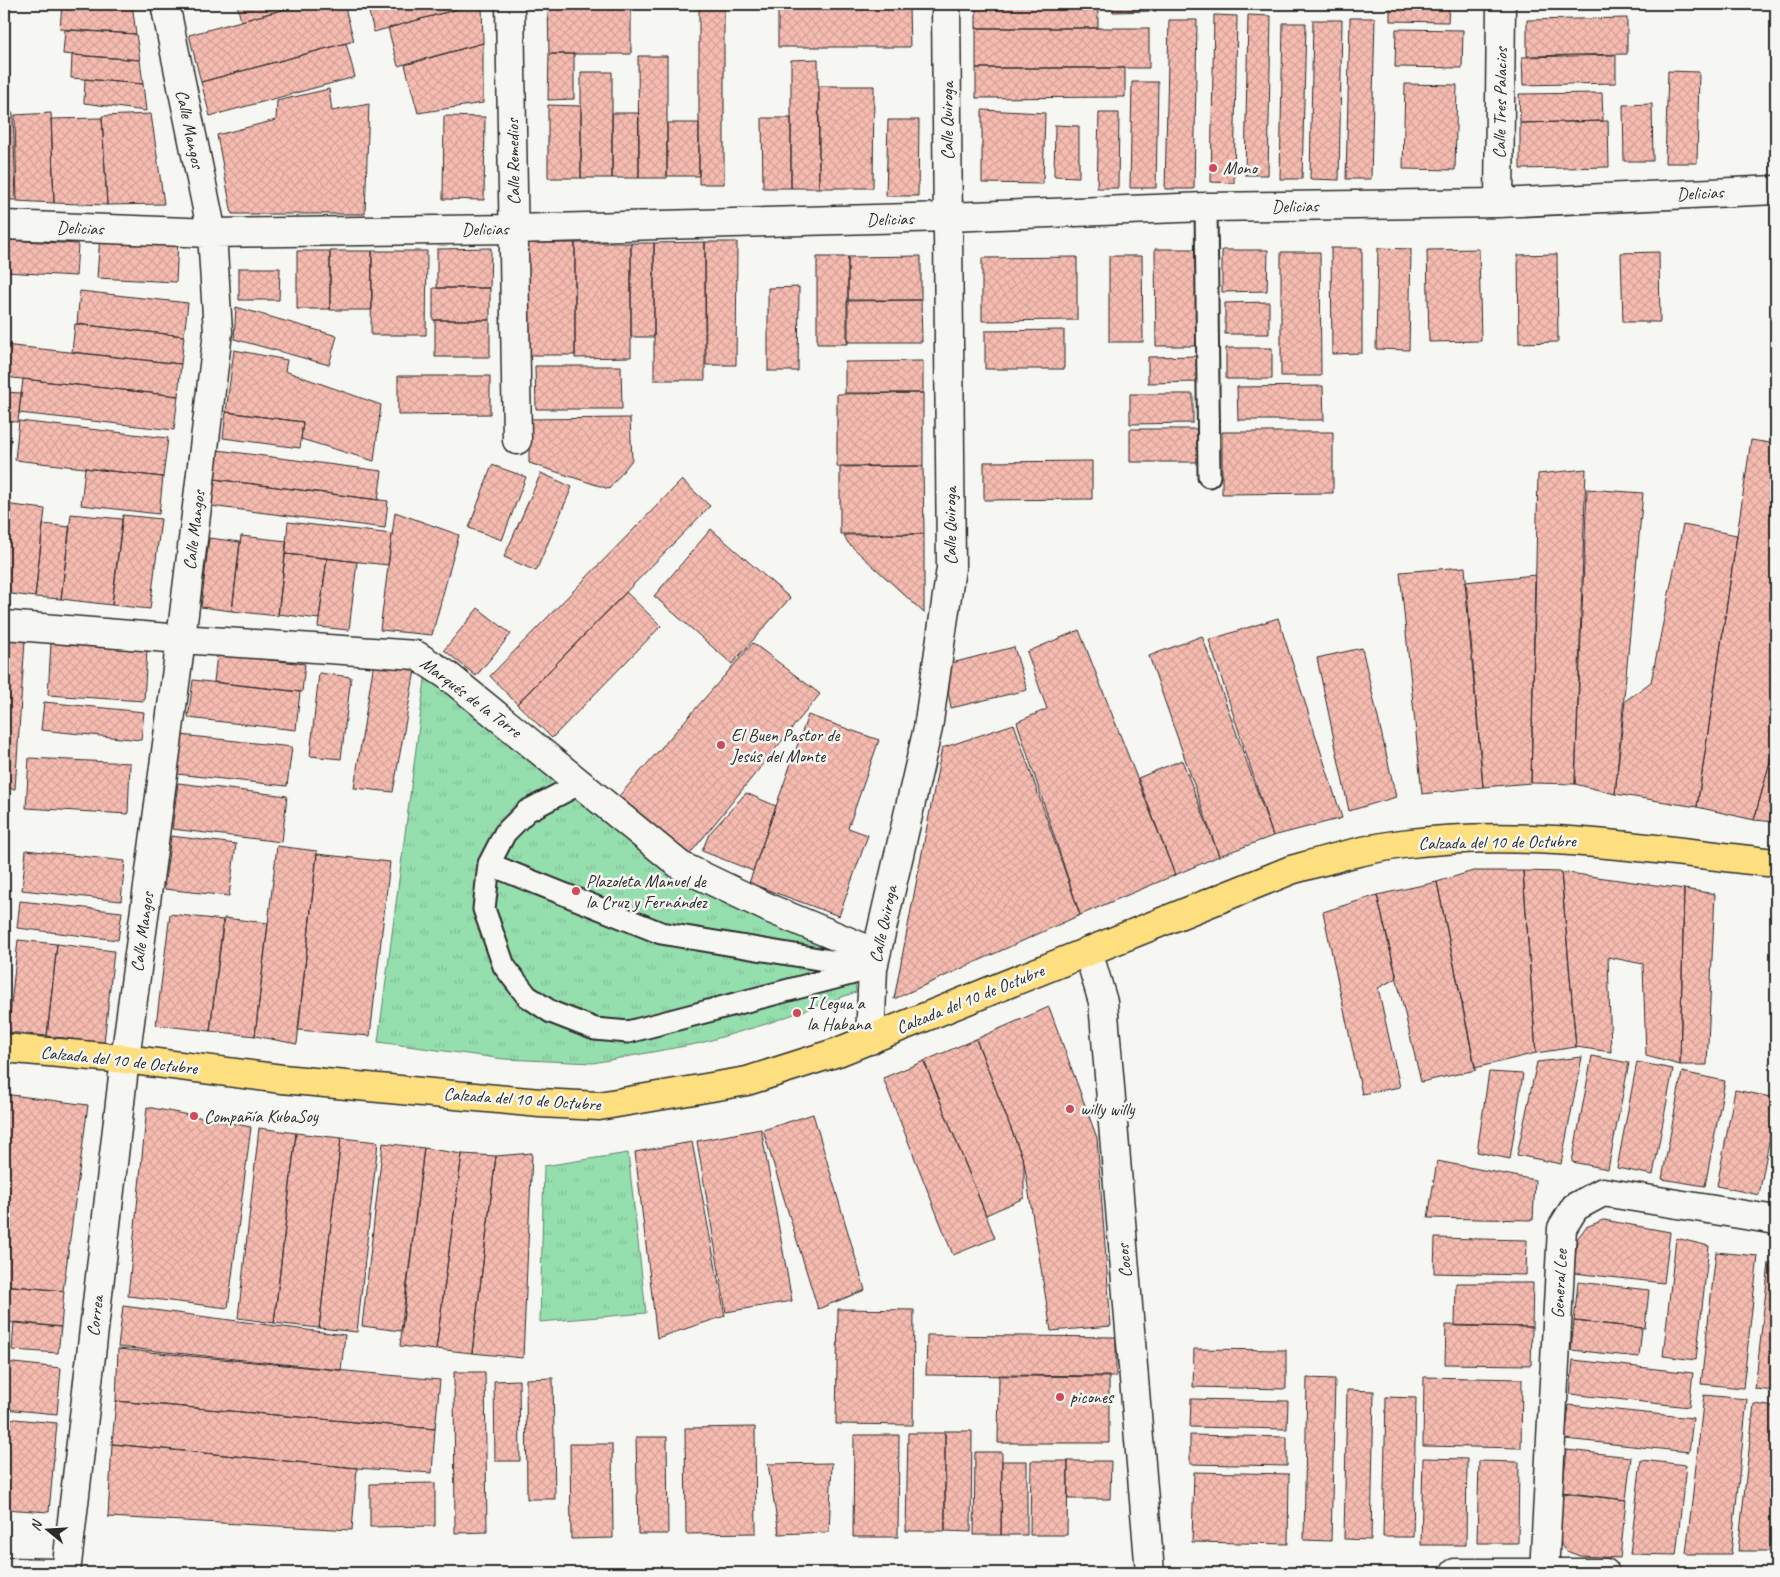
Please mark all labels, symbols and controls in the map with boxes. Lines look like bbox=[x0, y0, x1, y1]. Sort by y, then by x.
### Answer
street label: Calle Tres Palacios bbox=[1488, 45, 1512, 159]
street label: Calle Quiroga bbox=[936, 80, 958, 160]
street label: Calle Mangos bbox=[171, 88, 209, 172]
street label: Calle Remedios bbox=[501, 117, 525, 205]
place label: Mono bbox=[1223, 157, 1258, 179]
marker: Mono bbox=[1207, 162, 1219, 174]
street label: Delicias bbox=[1676, 181, 1726, 205]
street label: Delicias bbox=[1271, 195, 1320, 217]
street label: Delicias bbox=[866, 207, 916, 231]
street label: Delicias bbox=[56, 216, 106, 240]
street label: Delicias bbox=[461, 218, 510, 240]
street label: Calle Quiroga bbox=[939, 485, 961, 565]
street label: Calle Mangos bbox=[178, 487, 210, 571]
street label: Marqués de la Torre bbox=[416, 652, 527, 743]
place label: El Buen Pastor de Jesús del Monte bbox=[730, 724, 841, 767]
marker: El Buen Pastor de Jesús del Monte bbox=[715, 739, 727, 751]
street label: Calzada del 10 de Octubre bbox=[1418, 830, 1577, 854]
place label: Plazoleta Manuel de la Cruz y Fernández bbox=[586, 870, 708, 913]
street label: Calle Quiroga bbox=[864, 882, 902, 964]
marker: Plazoleta Manuel de la Cruz y Fernández bbox=[570, 885, 582, 897]
street label: Calle Mangos bbox=[126, 889, 159, 973]
street label: Calzada del 10 de Octubre bbox=[893, 959, 1048, 1039]
place label: I Legua a la Habana bbox=[807, 992, 872, 1035]
marker: I Legua a la Habana bbox=[791, 1007, 803, 1019]
street label: Calzada del 10 de Octubre bbox=[40, 1041, 199, 1079]
street label: Calzada del 10 de Octubre bbox=[443, 1083, 602, 1116]
place label: willy willy bbox=[1080, 1098, 1136, 1120]
marker: willy willy bbox=[1064, 1103, 1076, 1115]
place label: Compañía KubaSoy bbox=[204, 1105, 320, 1127]
marker: Compañía KubaSoy bbox=[188, 1110, 200, 1122]
street label: Cocos bbox=[1111, 1241, 1136, 1279]
street label: General Lee bbox=[1546, 1248, 1572, 1319]
street label: Correa bbox=[82, 1293, 109, 1338]
place label: picones bbox=[1070, 1386, 1115, 1408]
marker: picones bbox=[1054, 1391, 1066, 1403]
north arrow bbox=[22, 1504, 72, 1554]
text: N bbox=[27, 1517, 46, 1533]

